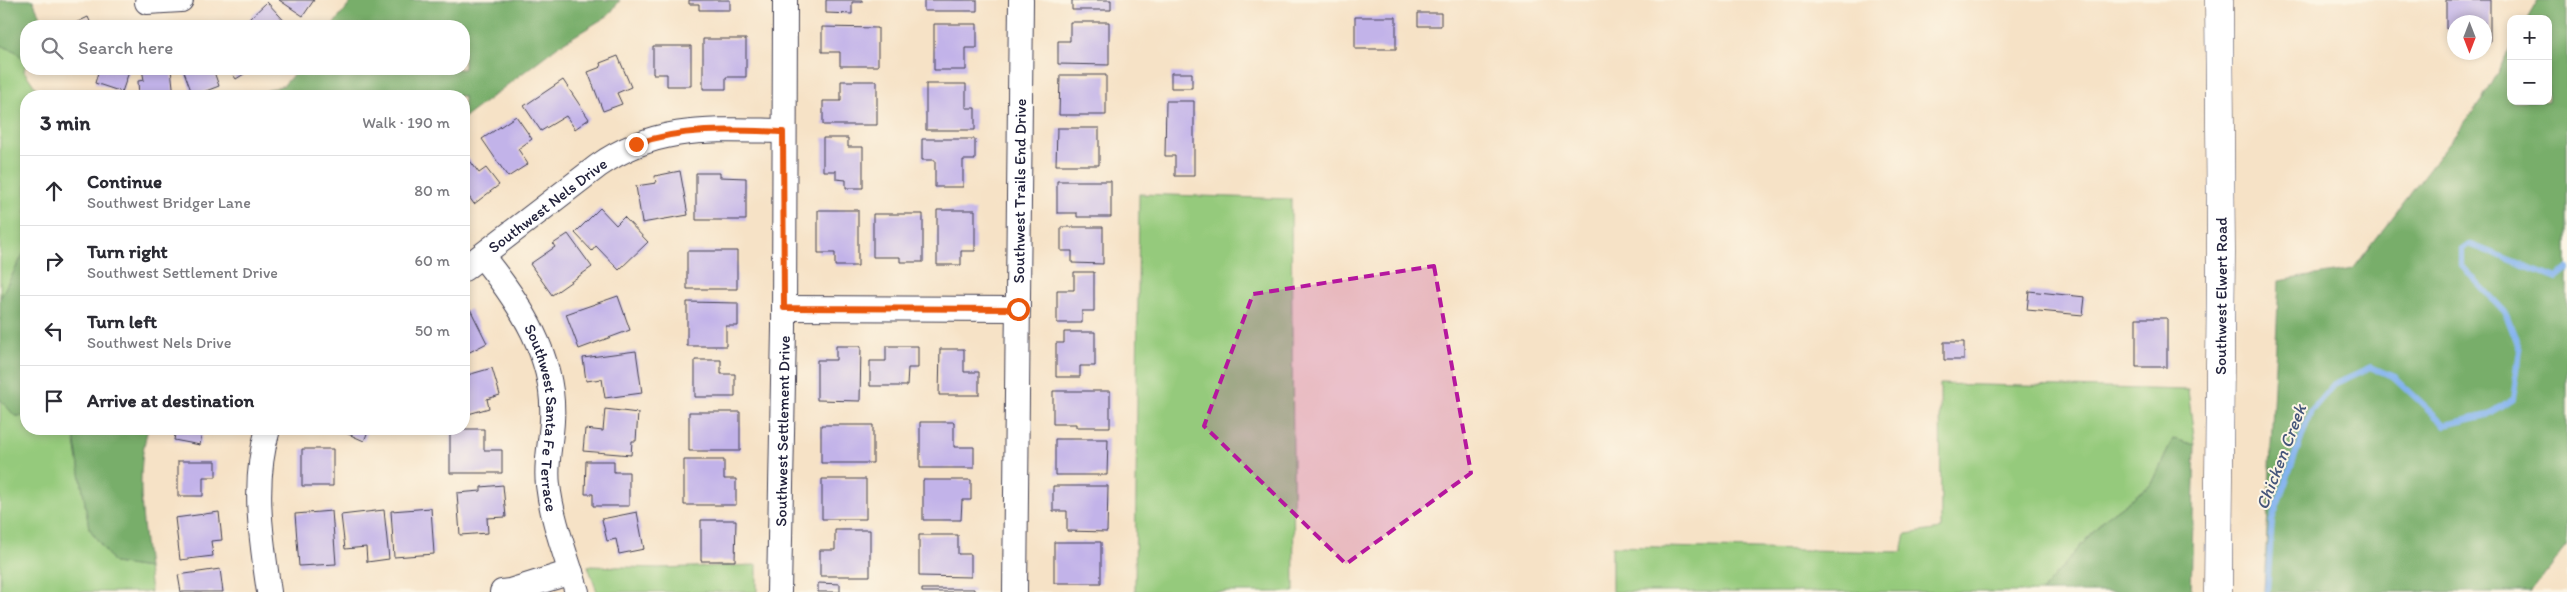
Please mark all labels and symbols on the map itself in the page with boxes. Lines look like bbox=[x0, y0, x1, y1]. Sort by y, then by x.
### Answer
north arrow bbox=[2447, 15, 2492, 60]
street label: Southwest Trails End Drive bbox=[1009, 99, 1029, 283]
route end bbox=[625, 133, 648, 156]
street label: Southwest Nels Drive bbox=[484, 153, 610, 257]
street label: Southwest Elwert Road bbox=[2210, 217, 2231, 375]
route start bbox=[1007, 298, 1030, 321]
street label: Southwest Santa Fe Terrace bbox=[521, 320, 562, 514]
street label: Southwest Settlement Drive bbox=[771, 335, 793, 527]
water label: Chicken Creek bbox=[2251, 400, 2312, 513]

